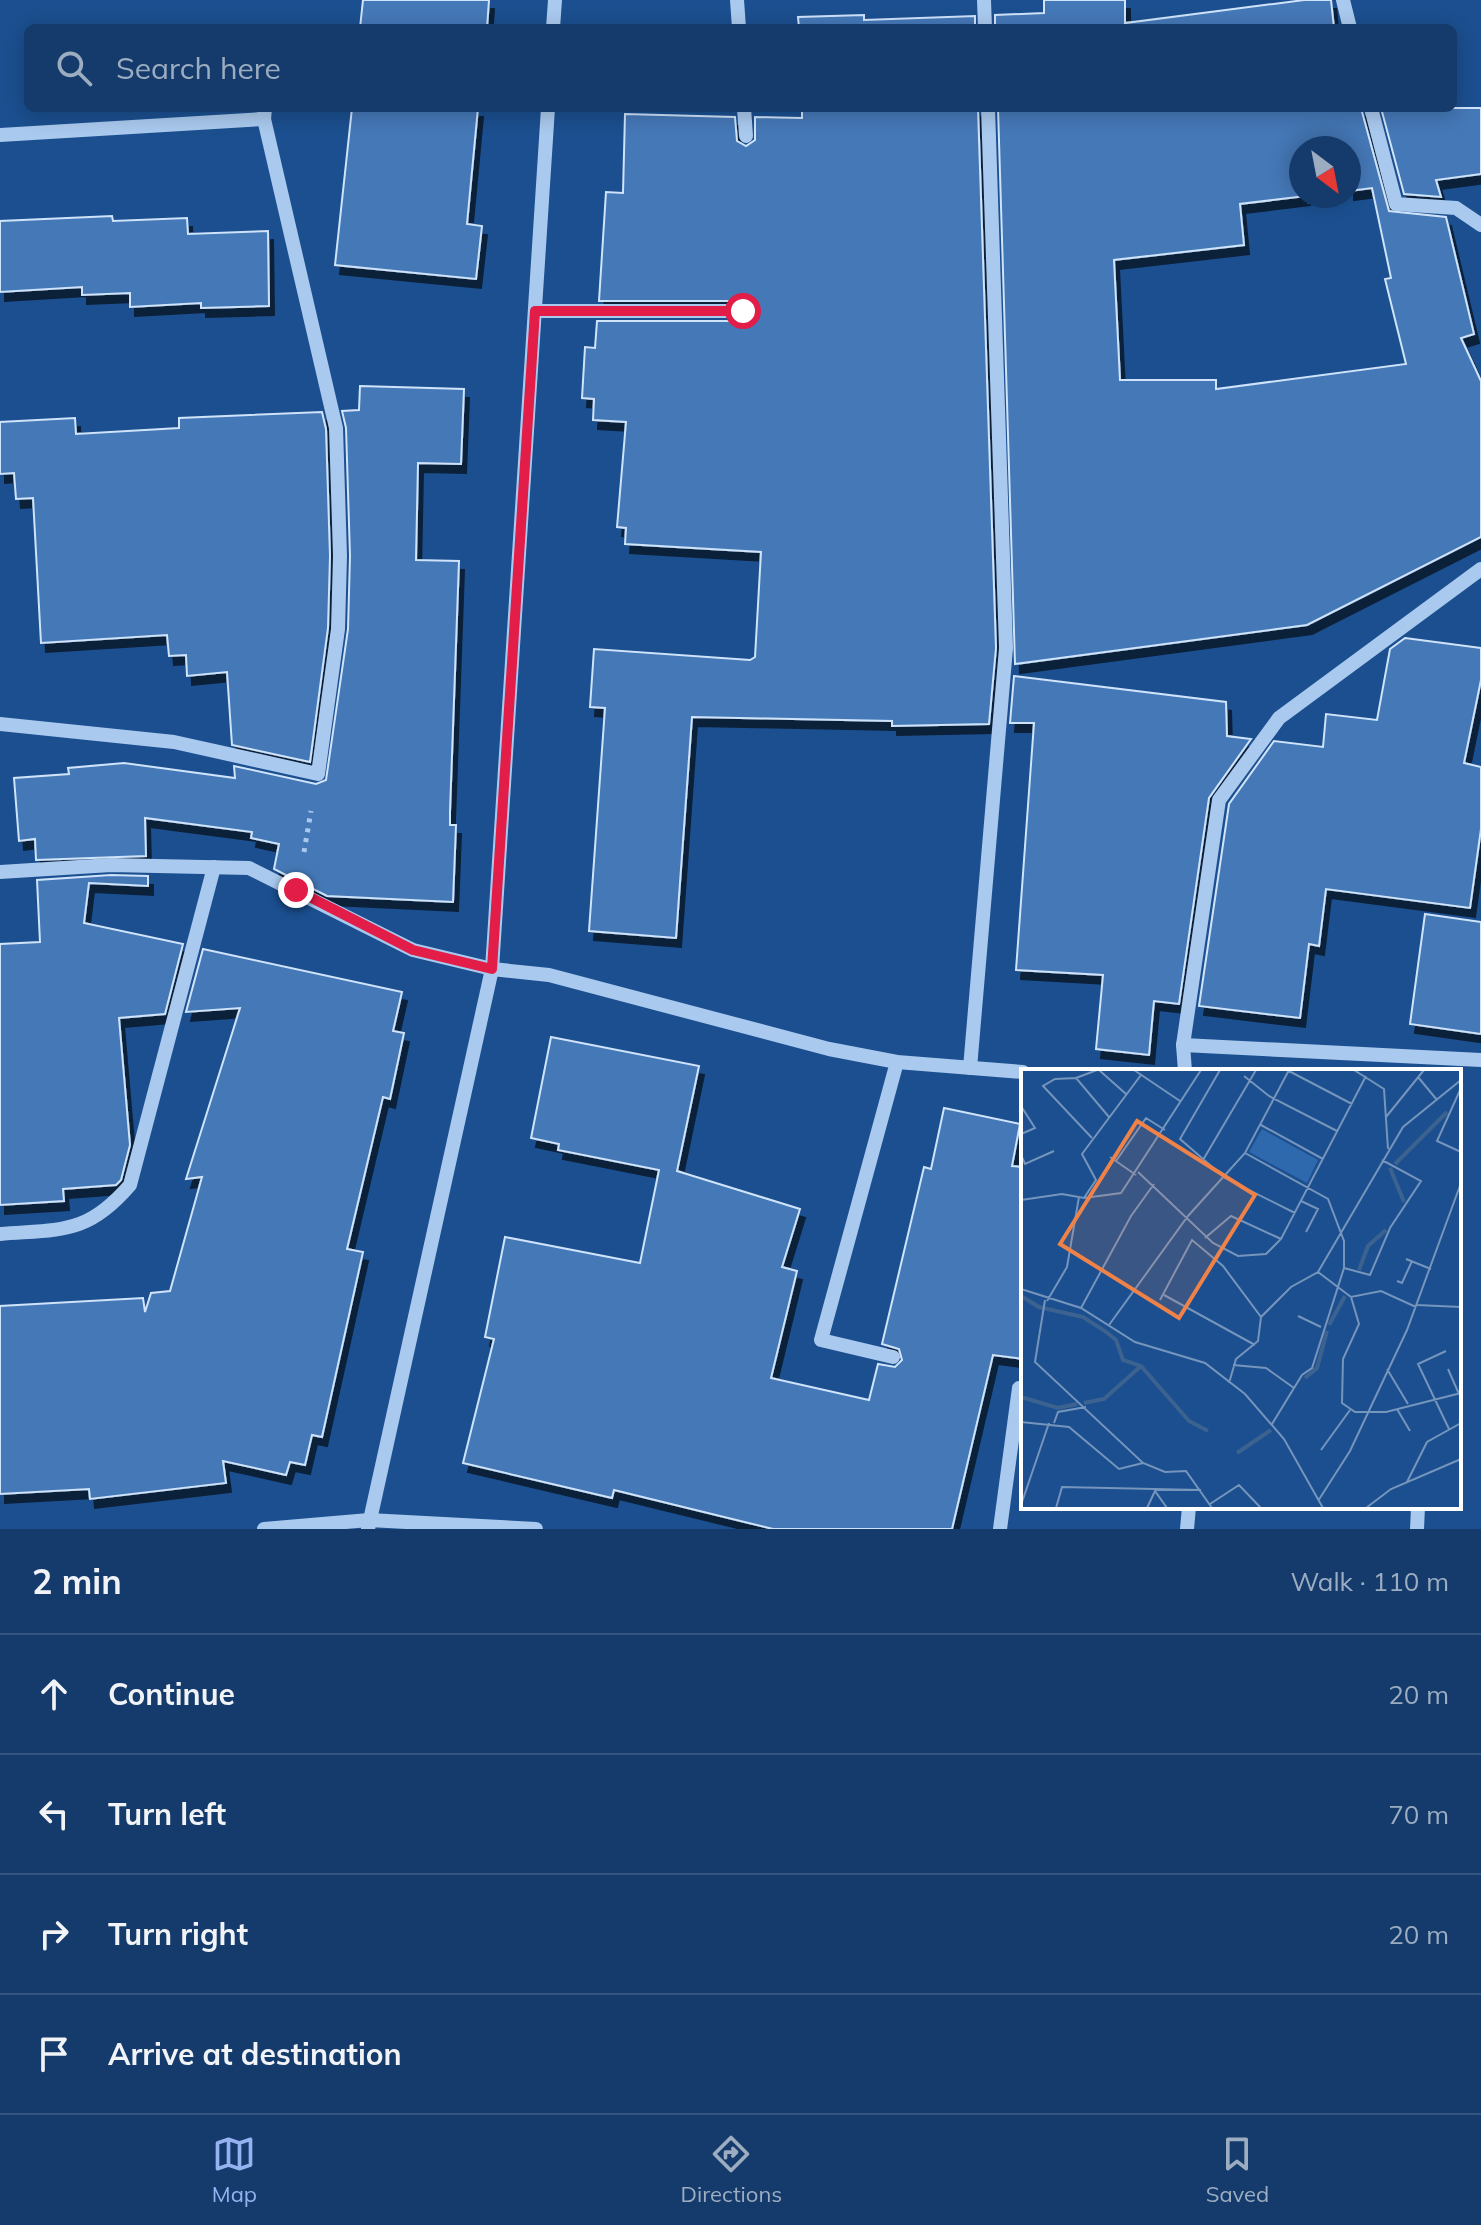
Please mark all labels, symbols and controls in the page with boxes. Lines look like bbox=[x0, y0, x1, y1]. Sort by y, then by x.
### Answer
search box bbox=[24, 24, 1457, 112]
icon: search bbox=[52, 46, 96, 90]
text: Search here bbox=[116, 49, 281, 87]
north arrow bbox=[1289, 136, 1361, 208]
route start bbox=[725, 293, 761, 329]
route end bbox=[278, 872, 314, 908]
inset map bbox=[1021, 1069, 1461, 1509]
text: 2 min bbox=[32, 1560, 122, 1603]
text: Walk · 110 m bbox=[1290, 1565, 1449, 1598]
icon: ahead bbox=[32, 1672, 76, 1716]
text: Continue bbox=[108, 1675, 235, 1713]
text: 20 m bbox=[1388, 1678, 1449, 1711]
icon: left bbox=[32, 1792, 76, 1836]
text: Turn left bbox=[108, 1795, 226, 1833]
text: 70 m bbox=[1388, 1798, 1449, 1831]
icon: right bbox=[32, 1912, 76, 1956]
text: Turn right bbox=[108, 1915, 248, 1953]
text: 20 m bbox=[1388, 1918, 1449, 1951]
icon: arrive bbox=[32, 2032, 76, 2076]
text: Arrive at destination bbox=[108, 2035, 402, 2073]
tab: Map bbox=[212, 2132, 257, 2208]
tab: Directions bbox=[681, 2132, 782, 2208]
tab: Saved bbox=[1206, 2132, 1269, 2208]

